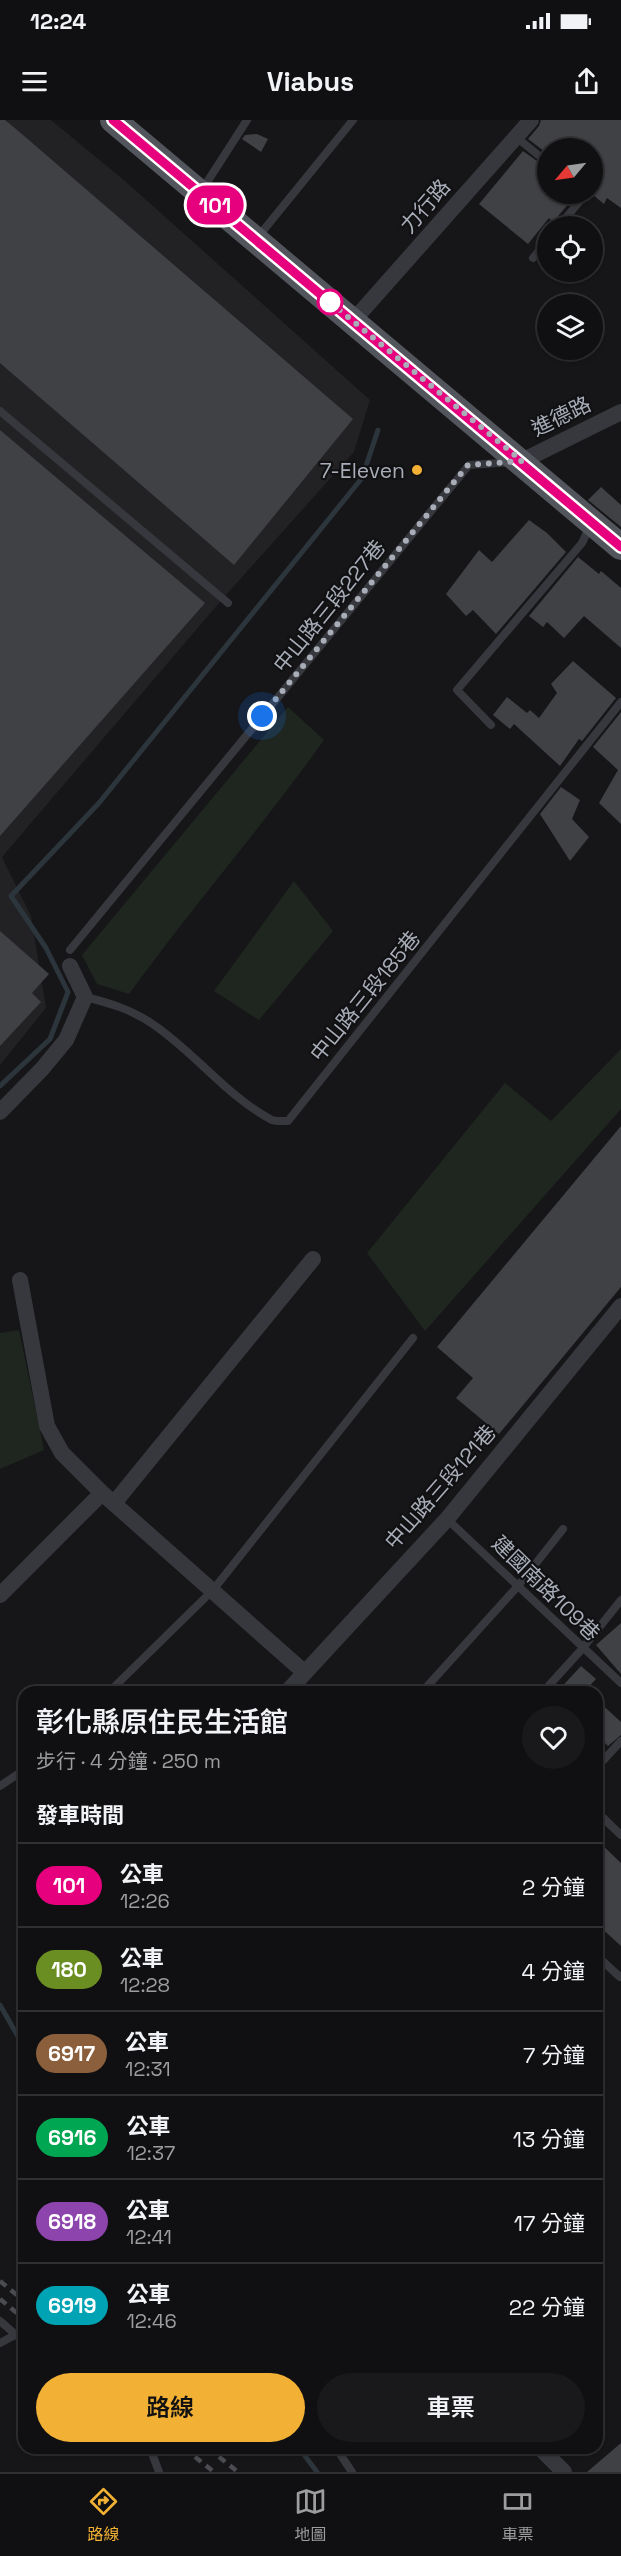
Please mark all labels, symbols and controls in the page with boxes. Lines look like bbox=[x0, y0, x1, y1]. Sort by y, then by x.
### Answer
text: 12:24 bbox=[30, 7, 86, 35]
text: Viabus bbox=[267, 64, 354, 99]
icon: menu bbox=[18, 65, 51, 98]
icon: share bbox=[570, 65, 603, 98]
north arrow bbox=[537, 138, 603, 204]
map controls bbox=[537, 138, 603, 360]
street label: 力行路 bbox=[394, 173, 456, 239]
line badge: 101 bbox=[180, 186, 250, 224]
text: 101 bbox=[199, 192, 231, 219]
button: locate bbox=[537, 216, 603, 282]
unlabelled marker bbox=[317, 289, 343, 315]
button: layers bbox=[537, 294, 603, 360]
street label: 進德路 bbox=[527, 390, 595, 442]
place label: 7-Eleven bbox=[320, 457, 405, 484]
marker: 7-Eleven bbox=[410, 463, 424, 477]
street label: 中山路三段227巷 bbox=[267, 534, 391, 678]
your location bbox=[247, 701, 277, 731]
street label: 中山路三段185巷 bbox=[304, 925, 426, 1067]
street label: 中山路三段121巷 bbox=[379, 1419, 501, 1555]
street label: 建國南路109巷 bbox=[486, 1530, 606, 1646]
text: 彰化縣原住民生活館 bbox=[36, 1704, 288, 1740]
button: heart bbox=[522, 1706, 585, 1769]
text: 步行 · 4 分鐘 · 250 m bbox=[36, 1748, 221, 1774]
text: 發車時間 bbox=[36, 1801, 124, 1829]
text: 公車 bbox=[120, 1860, 164, 1888]
text: 101 bbox=[53, 1872, 85, 1899]
text: 2 分鐘 bbox=[522, 1873, 585, 1901]
text: 12:26 bbox=[120, 1888, 170, 1914]
text: 公車 bbox=[120, 1944, 164, 1972]
text: 180 bbox=[51, 1956, 87, 1983]
text: 4 分鐘 bbox=[522, 1957, 585, 1985]
text: 12:28 bbox=[120, 1972, 170, 1998]
text: 公車 bbox=[125, 2028, 169, 2056]
text: 6917 bbox=[48, 2040, 95, 2067]
text: 7 分鐘 bbox=[523, 2041, 585, 2069]
text: 12:31 bbox=[125, 2056, 171, 2082]
text: 公車 bbox=[126, 2112, 170, 2140]
text: 6916 bbox=[48, 2124, 96, 2151]
text: 13 分鐘 bbox=[513, 2125, 585, 2153]
text: 12:37 bbox=[126, 2140, 175, 2166]
text: 公車 bbox=[126, 2196, 170, 2224]
text: 6918 bbox=[48, 2208, 96, 2235]
text: 17 分鐘 bbox=[514, 2209, 585, 2237]
text: 12:41 bbox=[126, 2224, 172, 2250]
text: 公車 bbox=[126, 2280, 170, 2308]
text: 6919 bbox=[48, 2292, 96, 2319]
text: 22 分鐘 bbox=[509, 2293, 585, 2321]
text: 12:46 bbox=[126, 2308, 177, 2334]
button: 路線 bbox=[36, 2373, 305, 2442]
button: 車票 bbox=[317, 2373, 585, 2442]
tab: 路線 bbox=[87, 2485, 120, 2545]
tab: 地圖 bbox=[294, 2485, 327, 2545]
tab: 車票 bbox=[501, 2485, 534, 2545]

